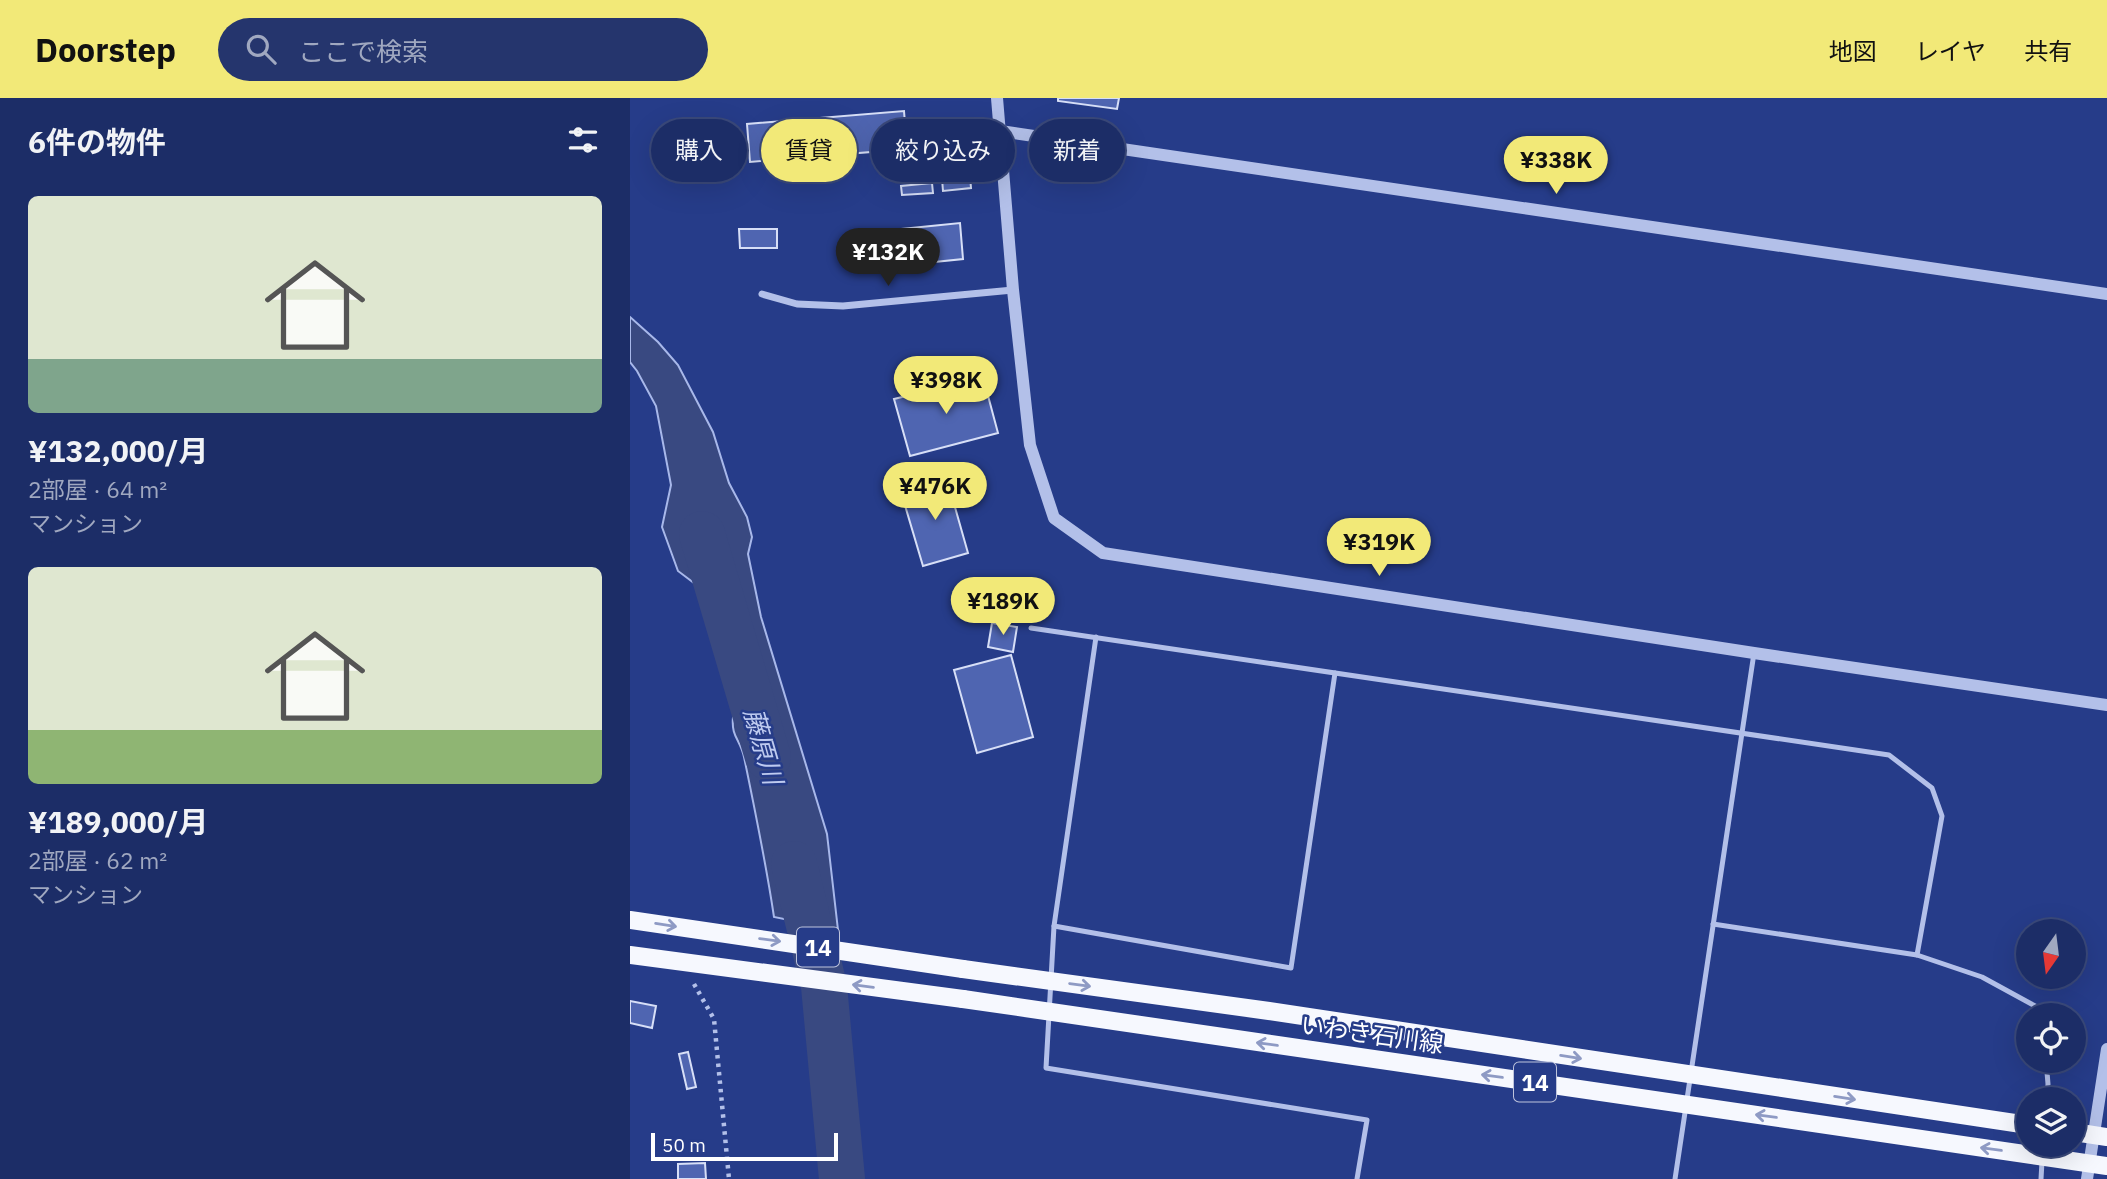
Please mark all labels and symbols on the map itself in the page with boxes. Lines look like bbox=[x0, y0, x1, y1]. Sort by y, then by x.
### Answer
pin: ¥338K bbox=[1507, 136, 1605, 196]
pin: ¥132K bbox=[839, 228, 937, 288]
pin: ¥398K bbox=[897, 356, 995, 416]
pin: ¥476K bbox=[886, 462, 984, 522]
pin: ¥319K bbox=[1330, 518, 1428, 578]
pin: ¥189K bbox=[954, 578, 1052, 637]
water label: 藤原川 bbox=[737, 704, 792, 791]
one-way arrow bbox=[654, 919, 677, 932]
north arrow bbox=[2016, 919, 2086, 989]
road number: 14 bbox=[797, 928, 839, 967]
one-way arrow bbox=[758, 934, 780, 947]
one-way arrow bbox=[853, 979, 875, 992]
one-way arrow bbox=[1068, 979, 1090, 992]
street label: いわき石川線 bbox=[1298, 1008, 1446, 1060]
one-way arrow bbox=[1256, 1037, 1279, 1050]
one-way arrow bbox=[1559, 1051, 1582, 1064]
road number: 14 bbox=[1514, 1063, 1556, 1102]
one-way arrow bbox=[1481, 1070, 1504, 1083]
one-way arrow bbox=[1833, 1092, 1856, 1105]
one-way arrow bbox=[1755, 1109, 1778, 1122]
scale bar bbox=[651, 1130, 838, 1162]
one-way arrow bbox=[1980, 1142, 2003, 1155]

